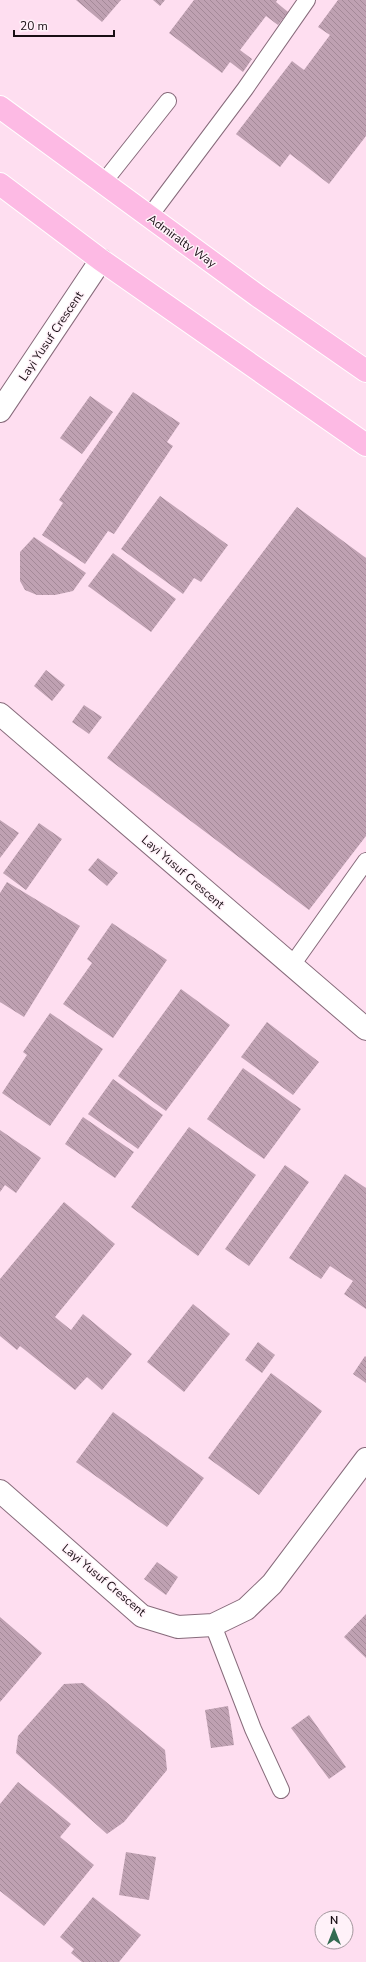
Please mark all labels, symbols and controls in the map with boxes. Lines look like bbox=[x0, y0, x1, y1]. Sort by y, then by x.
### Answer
scale bar bbox=[14, 12, 114, 38]
text: 20 m bbox=[20, 18, 48, 34]
street label: Admiralty Way bbox=[144, 211, 220, 272]
street label: Layi Yusuf Crescent bbox=[15, 287, 87, 384]
street label: Layi Yusuf Crescent bbox=[138, 832, 228, 913]
street label: Layi Yusuf Crescent bbox=[59, 1540, 150, 1620]
north arrow bbox=[314, 1910, 354, 1950]
text: N bbox=[330, 1913, 338, 1928]

